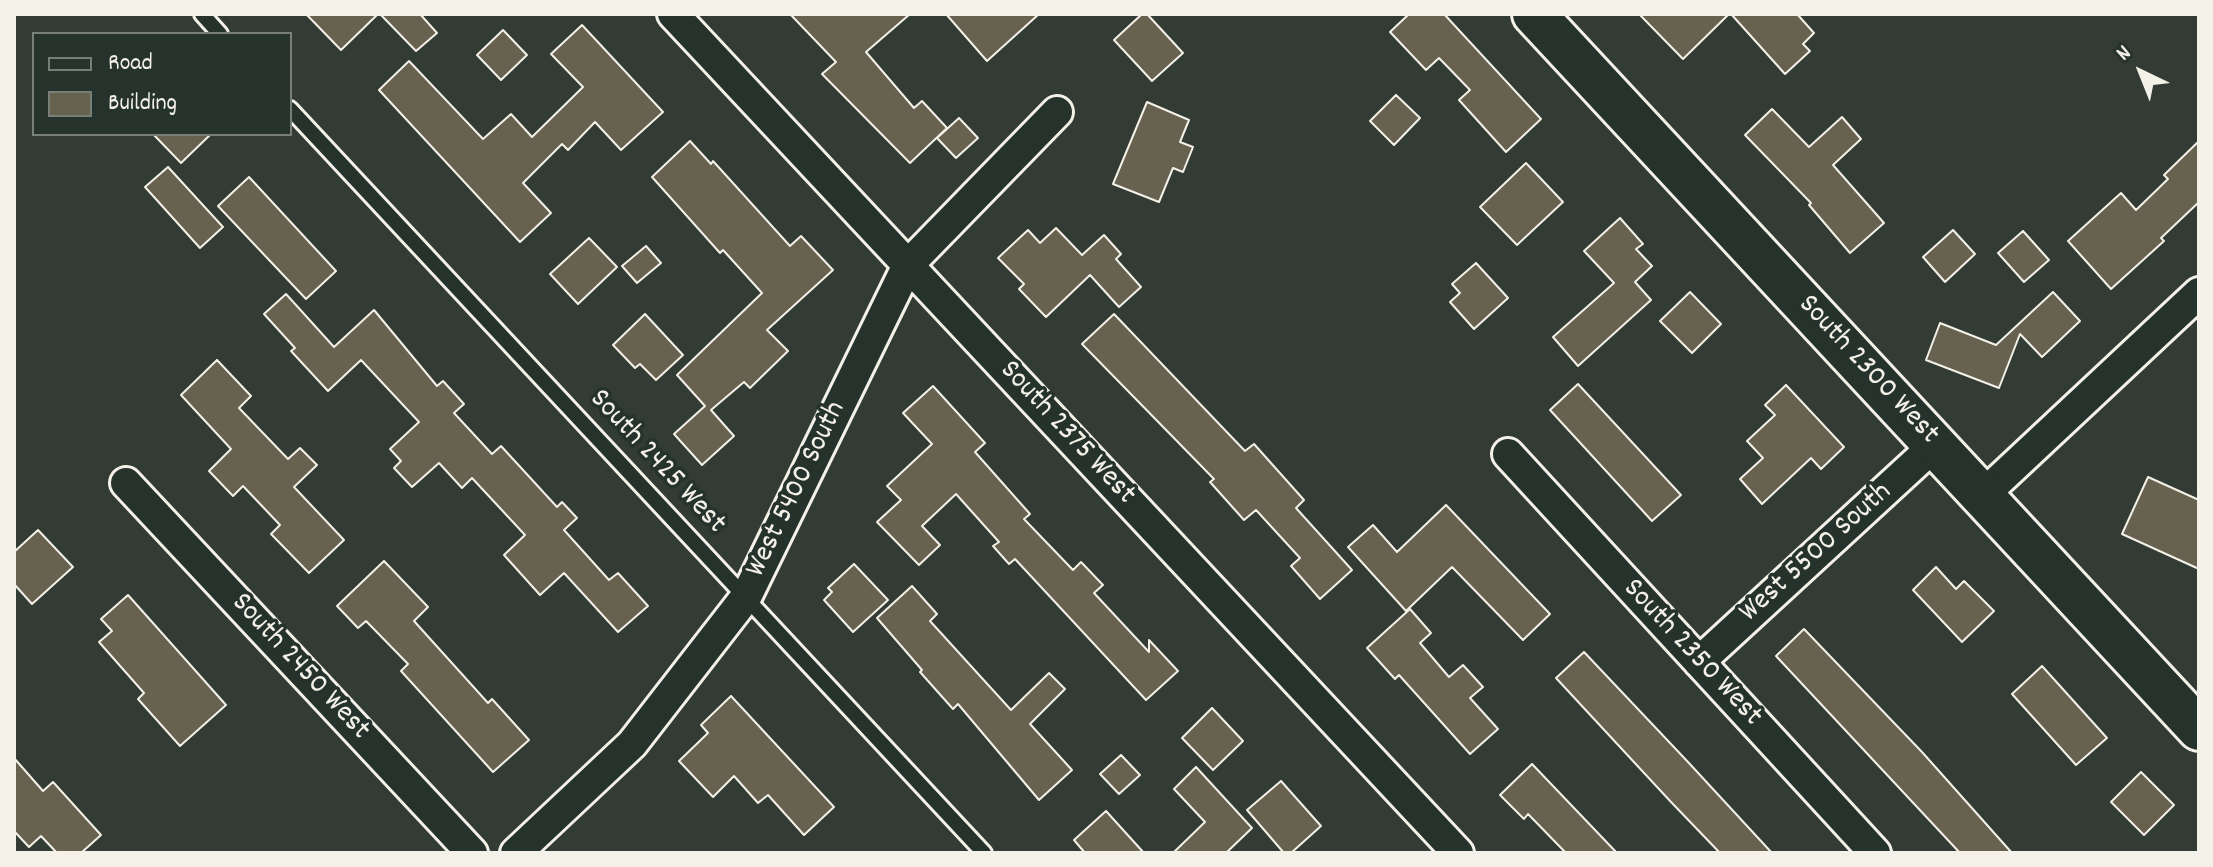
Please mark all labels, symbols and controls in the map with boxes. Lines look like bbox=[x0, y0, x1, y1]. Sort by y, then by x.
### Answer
legend bbox=[32, 32, 292, 136]
north arrow bbox=[2101, 32, 2181, 112]
text: N bbox=[2110, 39, 2139, 69]
text: Road bbox=[108, 47, 153, 81]
text: Building bbox=[108, 87, 177, 121]
street label: South 2300 West bbox=[1789, 289, 1945, 453]
street label: South 2375 West bbox=[990, 354, 1142, 514]
street label: South 2425 West bbox=[580, 383, 732, 543]
street label: West 5400 South bbox=[740, 396, 856, 584]
street label: West 5500 South bbox=[1733, 476, 1901, 632]
street label: South 2350 West bbox=[1613, 573, 1769, 735]
street label: South 2450 West bbox=[222, 587, 376, 749]

